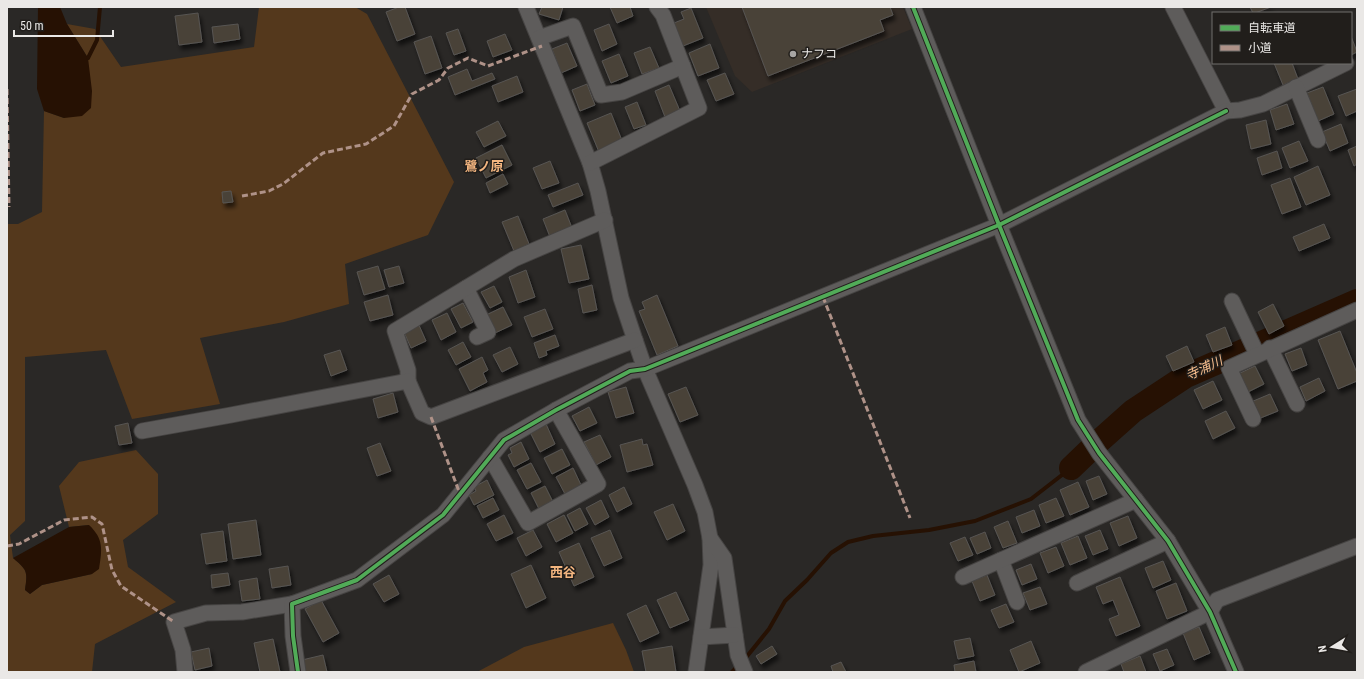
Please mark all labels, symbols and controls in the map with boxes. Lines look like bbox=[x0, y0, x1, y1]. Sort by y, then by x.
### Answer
scale bar bbox=[14, 12, 113, 38]
legend bbox=[1212, 12, 1352, 64]
text: 50 m bbox=[20, 19, 44, 33]
text: 自転車道 bbox=[1248, 21, 1296, 35]
text: 小道 bbox=[1248, 41, 1272, 55]
place label: ナフコ bbox=[801, 47, 837, 61]
marker: ナフコ bbox=[788, 49, 798, 59]
district label: 鷺ノ原 bbox=[464, 159, 504, 174]
water label: 寺浦川 bbox=[1183, 352, 1227, 383]
district label: 西谷 bbox=[550, 565, 576, 580]
north arrow bbox=[1312, 627, 1352, 667]
text: N bbox=[1316, 644, 1330, 653]

